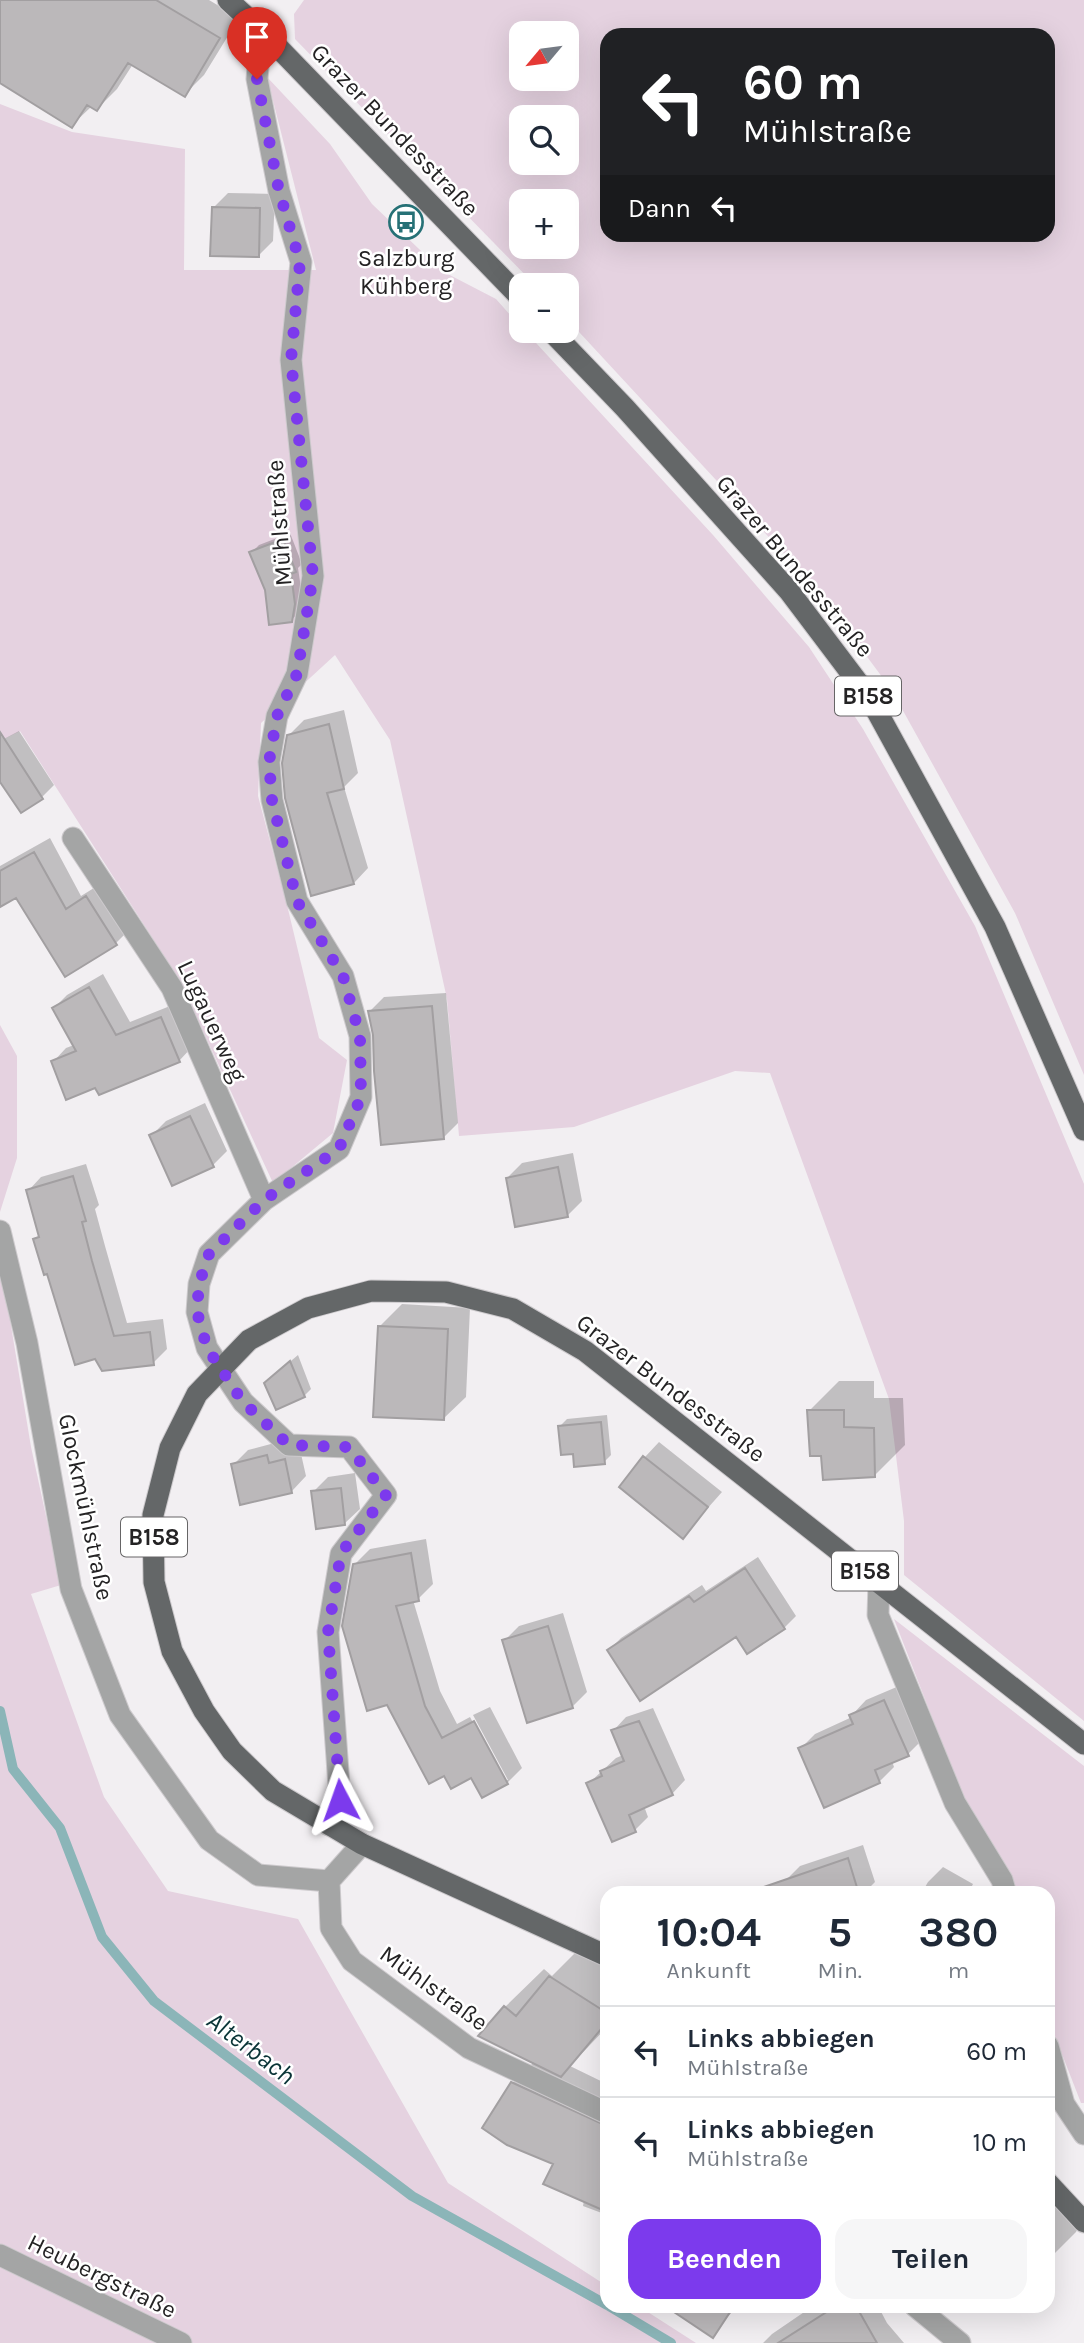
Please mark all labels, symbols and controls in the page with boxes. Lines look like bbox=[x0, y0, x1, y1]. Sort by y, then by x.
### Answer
pin bbox=[227, 7, 287, 79]
icon: arrive bbox=[238, 18, 276, 56]
north arrow bbox=[509, 21, 579, 91]
map controls bbox=[509, 21, 579, 343]
street label: Grazer Bundesstraße bbox=[305, 38, 485, 222]
text: 60 m bbox=[743, 54, 863, 111]
icon: left bbox=[628, 56, 719, 147]
button: search bbox=[509, 105, 579, 175]
text: Mühlstraße bbox=[743, 113, 912, 150]
button: + bbox=[509, 189, 579, 259]
icon: left bbox=[705, 189, 743, 227]
text: Dann bbox=[628, 193, 691, 224]
bus stop icon: Salzburg Kühberg bbox=[387, 203, 425, 241]
place label: Salzburg Kühberg bbox=[358, 244, 455, 300]
button: − bbox=[509, 273, 579, 343]
street label: Mühlstraße bbox=[261, 459, 297, 587]
street label: Grazer Bundesstraße bbox=[711, 469, 879, 663]
road number: B158 bbox=[835, 676, 901, 716]
street label: Lugauerweg bbox=[172, 956, 253, 1087]
street label: Grazer Bundesstraße bbox=[571, 1308, 771, 1468]
street label: Glockmühlstraße bbox=[53, 1411, 119, 1603]
road number: B158 bbox=[121, 1518, 187, 1556]
road number: B158 bbox=[832, 1552, 898, 1590]
position arrow bbox=[303, 1763, 377, 1837]
text: 10:04 bbox=[657, 1907, 761, 1957]
text: 5 bbox=[828, 1907, 852, 1957]
text: 380 bbox=[919, 1907, 998, 1957]
street label: Mühlstraße bbox=[375, 1939, 493, 2037]
text: Ankunft bbox=[667, 1957, 751, 1984]
text: Min. bbox=[818, 1957, 862, 1984]
text: m bbox=[948, 1957, 969, 1984]
water label: Alterbach bbox=[201, 2005, 301, 2091]
text: Links abbiegen bbox=[687, 2023, 875, 2054]
icon: left bbox=[628, 2033, 666, 2071]
text: 60 m bbox=[966, 2036, 1027, 2067]
text: Mühlstraße bbox=[687, 2054, 808, 2081]
text: Links abbiegen bbox=[687, 2114, 875, 2145]
icon: left bbox=[628, 2124, 666, 2162]
text: 10 m bbox=[972, 2127, 1027, 2158]
text: Mühlstraße bbox=[687, 2145, 808, 2172]
button: Beenden bbox=[628, 2219, 821, 2299]
button: Teilen bbox=[835, 2219, 1027, 2299]
street label: Heubergstraße bbox=[23, 2228, 181, 2324]

